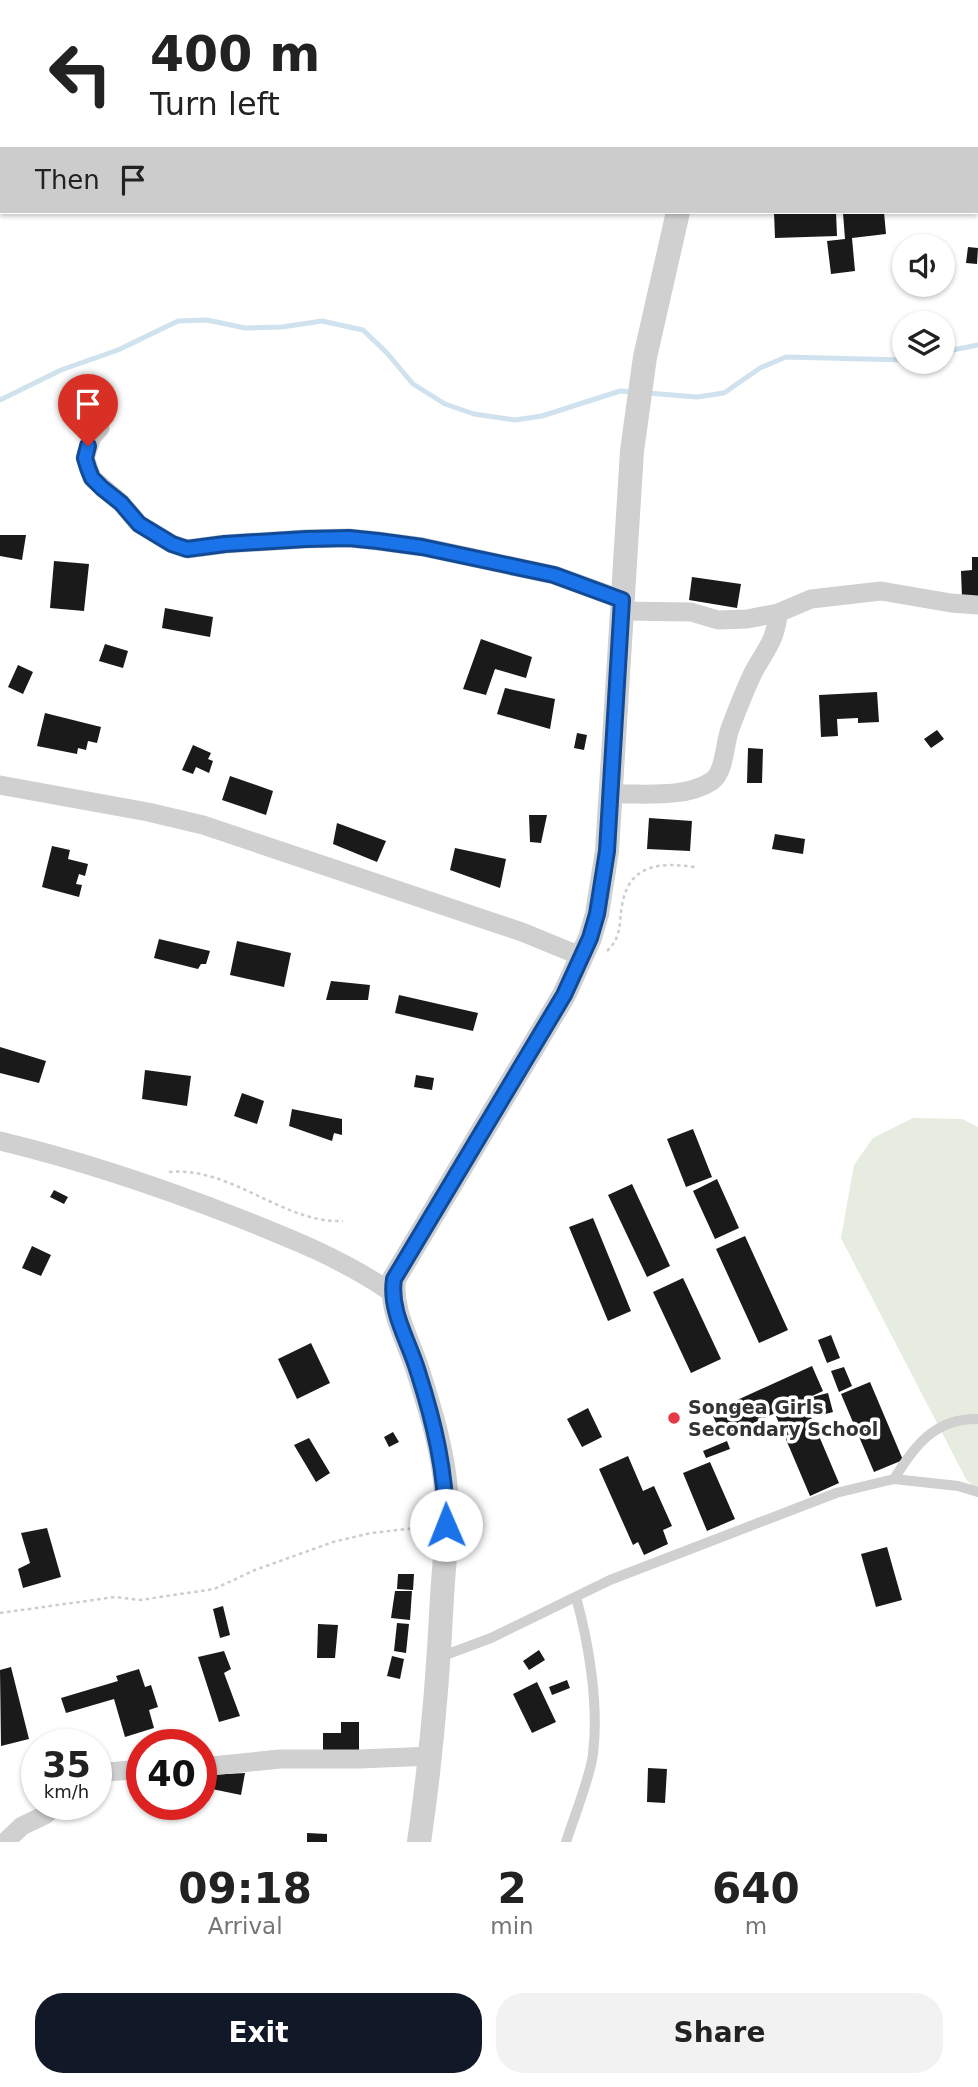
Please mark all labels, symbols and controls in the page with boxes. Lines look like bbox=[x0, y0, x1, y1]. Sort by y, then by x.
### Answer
text: 400 m bbox=[150, 26, 320, 83]
icon: left bbox=[35, 28, 126, 119]
text: Turn left bbox=[150, 85, 280, 123]
icon: arrive bbox=[114, 161, 152, 199]
text: Then bbox=[35, 165, 100, 195]
map controls bbox=[892, 234, 955, 374]
button: sound bbox=[892, 234, 955, 297]
button: layers bbox=[892, 311, 955, 374]
pin bbox=[58, 374, 118, 446]
icon: arrive bbox=[69, 385, 107, 423]
place label: Songea Girls Secondary School bbox=[688, 1396, 878, 1440]
marker: Songea Girls Secondary School bbox=[666, 1410, 682, 1426]
position arrow bbox=[409, 1488, 483, 1562]
speed limit sign: 40 bbox=[126, 1729, 217, 1820]
text: 35 bbox=[42, 1745, 91, 1785]
text: km/h bbox=[44, 1781, 89, 1802]
text: 09:18 bbox=[178, 1864, 312, 1913]
text: 2 bbox=[497, 1864, 527, 1913]
text: 640 bbox=[712, 1864, 800, 1913]
text: Arrival bbox=[208, 1913, 283, 1939]
text: min bbox=[490, 1913, 534, 1939]
text: m bbox=[745, 1913, 767, 1939]
button: Exit bbox=[35, 1993, 482, 2073]
button: Share bbox=[496, 1993, 943, 2073]

